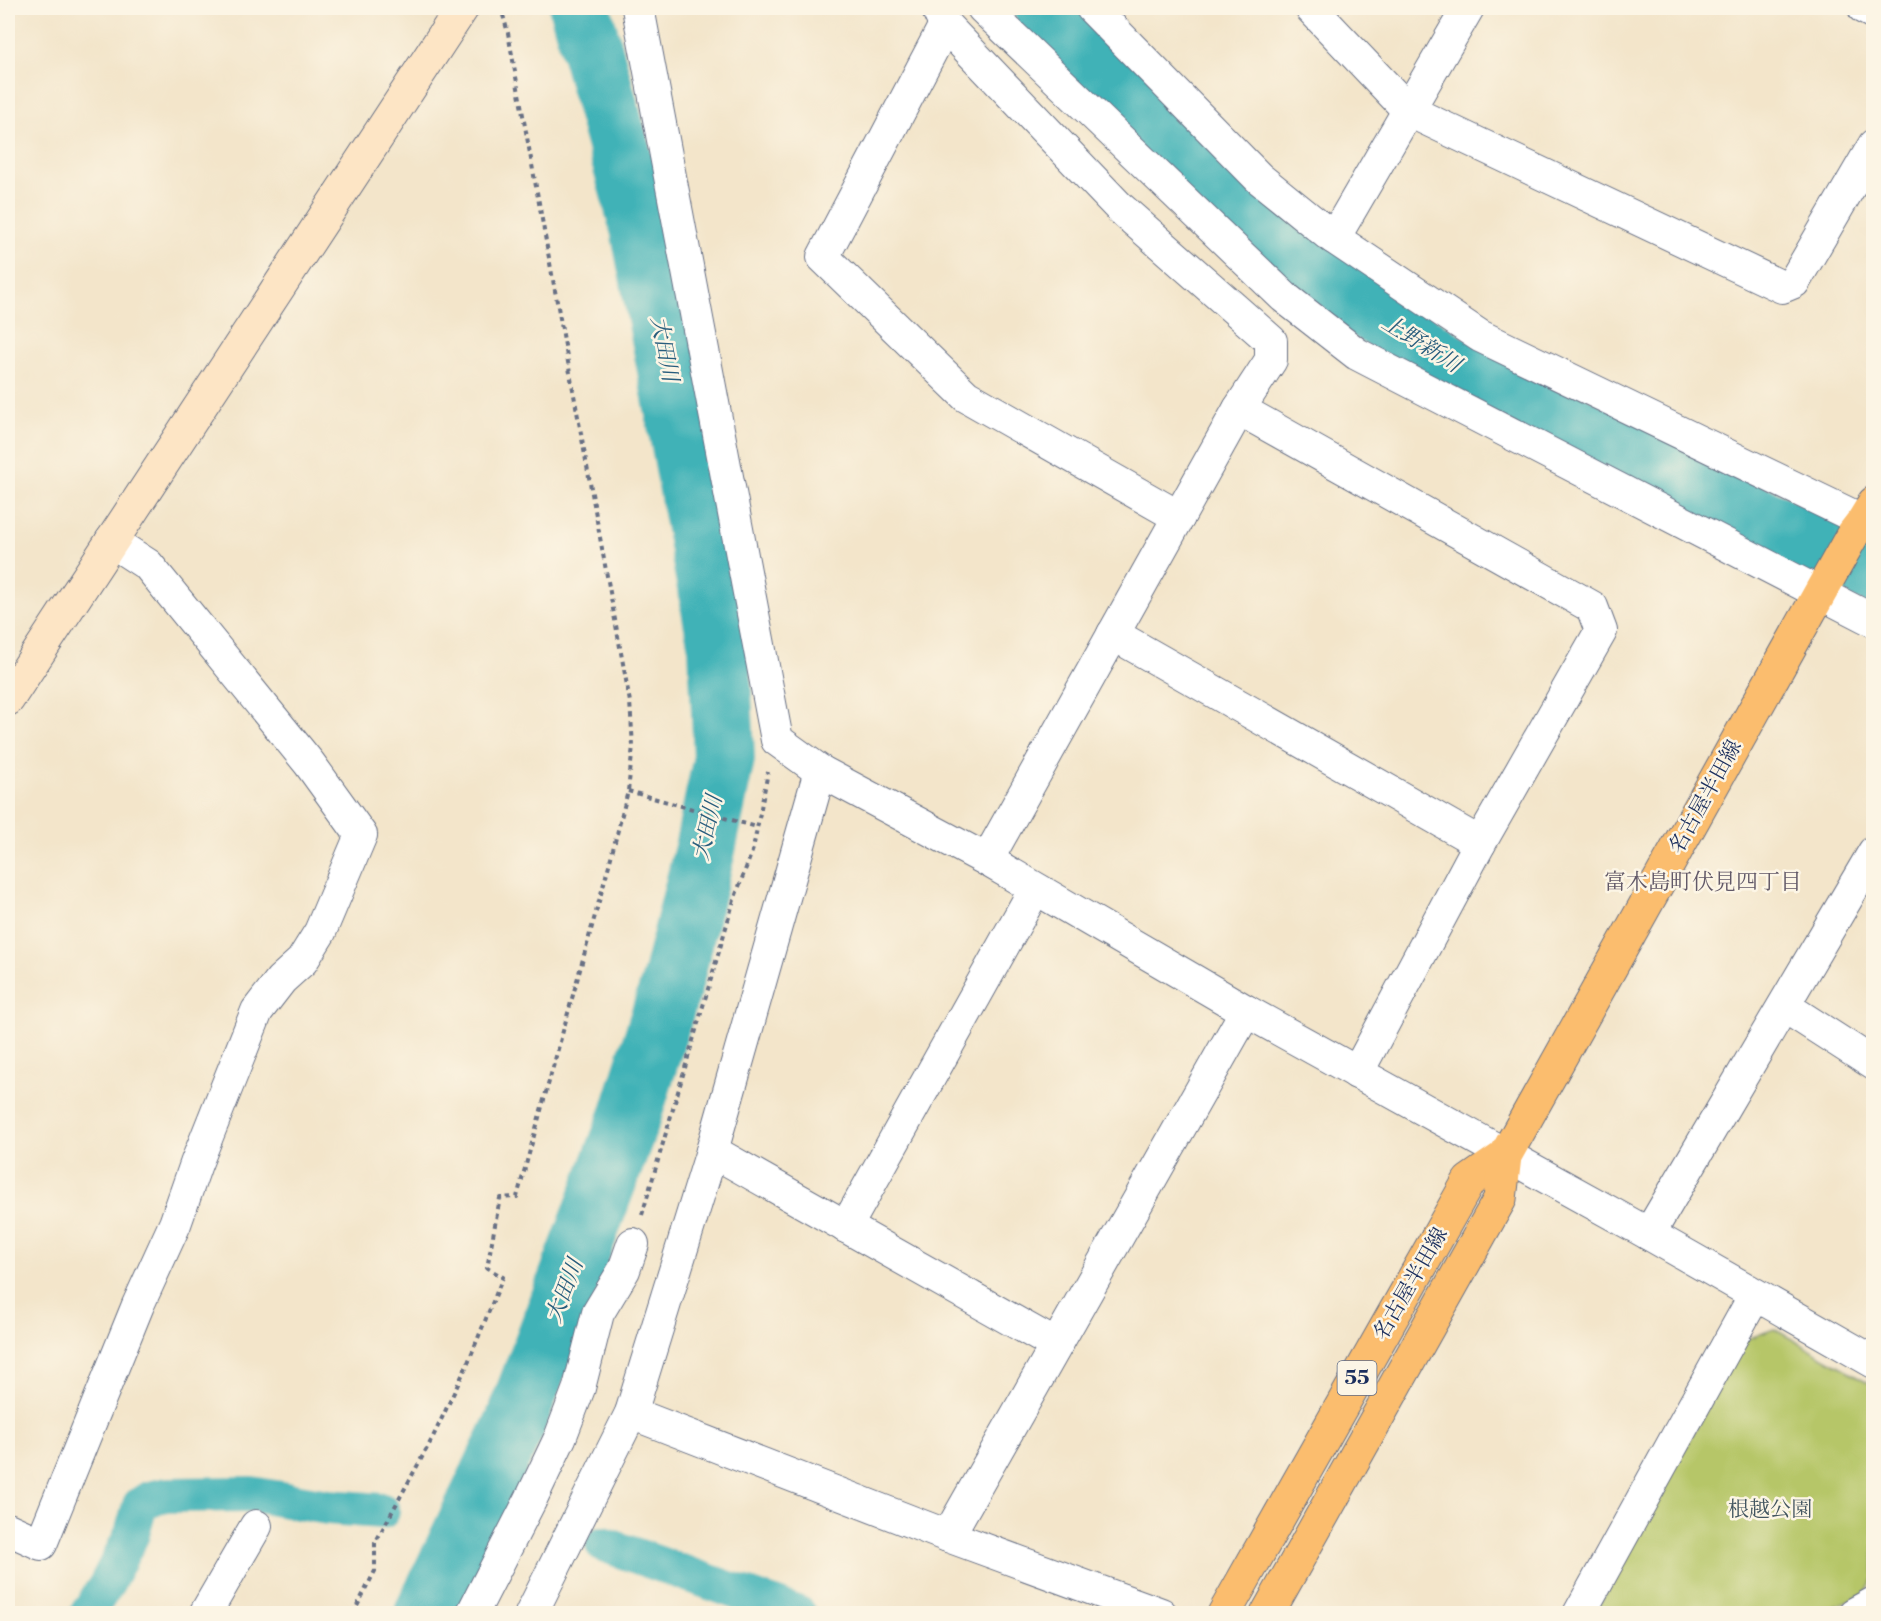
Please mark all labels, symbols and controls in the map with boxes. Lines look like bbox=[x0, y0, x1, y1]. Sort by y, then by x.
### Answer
water label: 上野新川 bbox=[1377, 309, 1467, 380]
water label: 大田川 bbox=[644, 314, 684, 386]
street label: 名古屋半田線 bbox=[1664, 736, 1748, 858]
water label: 大田川 bbox=[687, 791, 729, 863]
district label: 富木島町伏見四丁目 bbox=[1604, 869, 1802, 896]
street label: 名古屋半田線 bbox=[1368, 1223, 1454, 1345]
water label: 大田川 bbox=[541, 1253, 590, 1327]
road number: 55 bbox=[1338, 1361, 1376, 1395]
park label: 根越公園 bbox=[1728, 1497, 1812, 1523]

